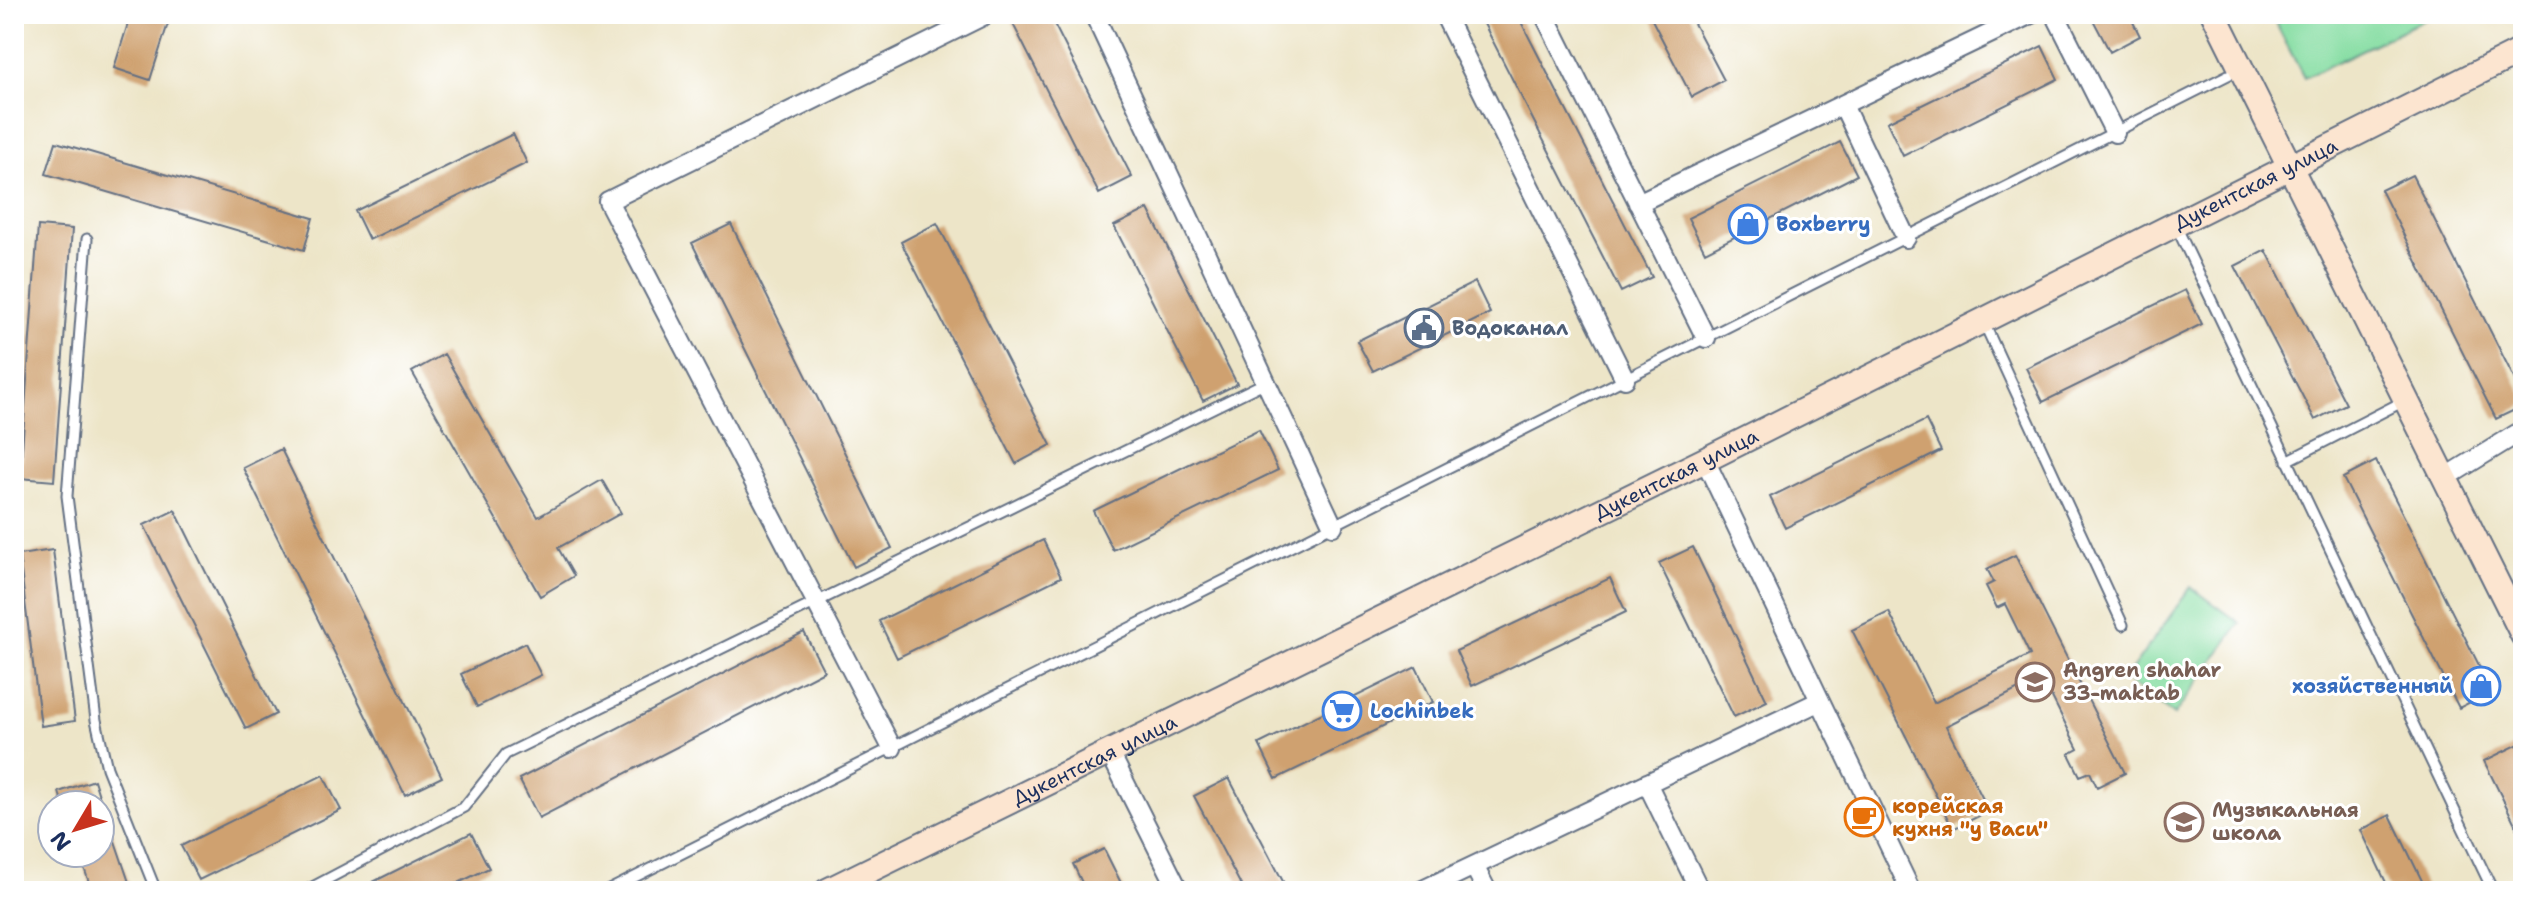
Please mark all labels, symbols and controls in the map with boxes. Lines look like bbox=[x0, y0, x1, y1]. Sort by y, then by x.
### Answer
street label: Дукентская улица bbox=[2169, 132, 2342, 236]
shop icon: Boxberry bbox=[1727, 203, 1769, 245]
place label: Boxberry bbox=[1776, 211, 1870, 237]
public building icon: Водоканал bbox=[1403, 307, 1445, 349]
place label: Водоканал bbox=[1452, 315, 1568, 341]
street label: Дукентская улица bbox=[1590, 422, 1763, 525]
place label: Angren shahar 33-maktab bbox=[2063, 657, 2222, 706]
school or university icon: Angren shahar 33-maktab bbox=[2014, 661, 2056, 703]
shop icon: хозяйственный bbox=[2460, 665, 2502, 707]
place label: хозяйственный bbox=[2292, 673, 2453, 699]
supermarket icon: Lochinbek bbox=[1321, 690, 1363, 732]
place label: Lochinbek bbox=[1370, 698, 1474, 724]
street label: Дукентская улица bbox=[1008, 708, 1181, 811]
north arrow bbox=[36, 789, 116, 869]
place label: корейская кухня "у Васи" bbox=[1892, 793, 2048, 842]
cafe icon: корейская кухня "у Васи" bbox=[1843, 796, 1885, 838]
place label: Музыкальная школа bbox=[2212, 797, 2359, 846]
school or university icon: Музыкальная школа bbox=[2163, 801, 2205, 843]
text: N bbox=[44, 825, 77, 857]

